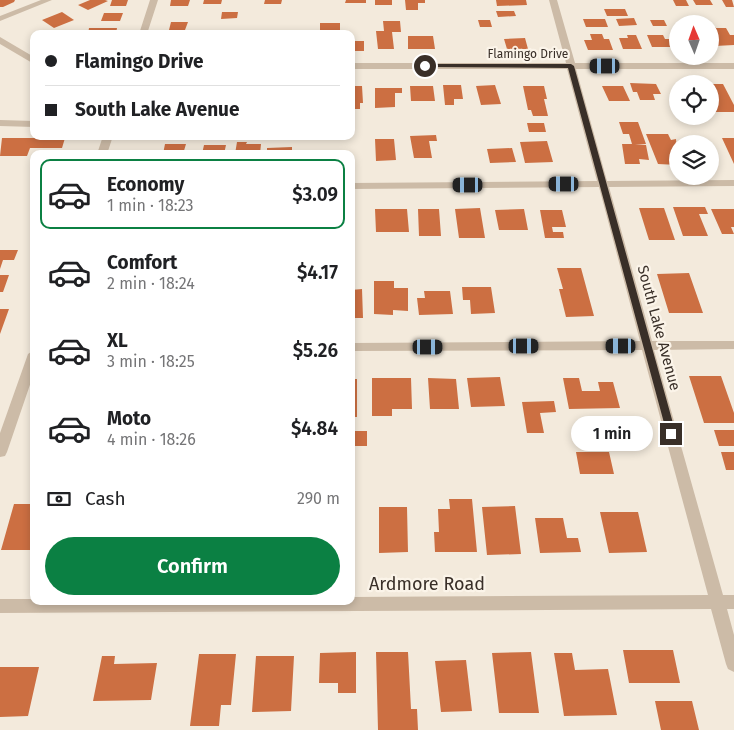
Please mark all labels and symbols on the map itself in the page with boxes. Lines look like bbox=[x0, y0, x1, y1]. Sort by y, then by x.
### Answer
north arrow bbox=[669, 15, 719, 65]
street label: Flamingo Drive bbox=[488, 47, 568, 61]
route start bbox=[414, 55, 436, 77]
car bbox=[590, 59, 620, 74]
car bbox=[549, 177, 579, 192]
car bbox=[453, 178, 483, 193]
street label: South Lake Avenue bbox=[634, 263, 684, 393]
car bbox=[509, 339, 539, 354]
car bbox=[606, 339, 636, 354]
car bbox=[413, 340, 443, 355]
callout: 1 min bbox=[571, 416, 654, 452]
route end bbox=[660, 423, 682, 445]
street label: Ardmore Road bbox=[369, 573, 485, 595]

